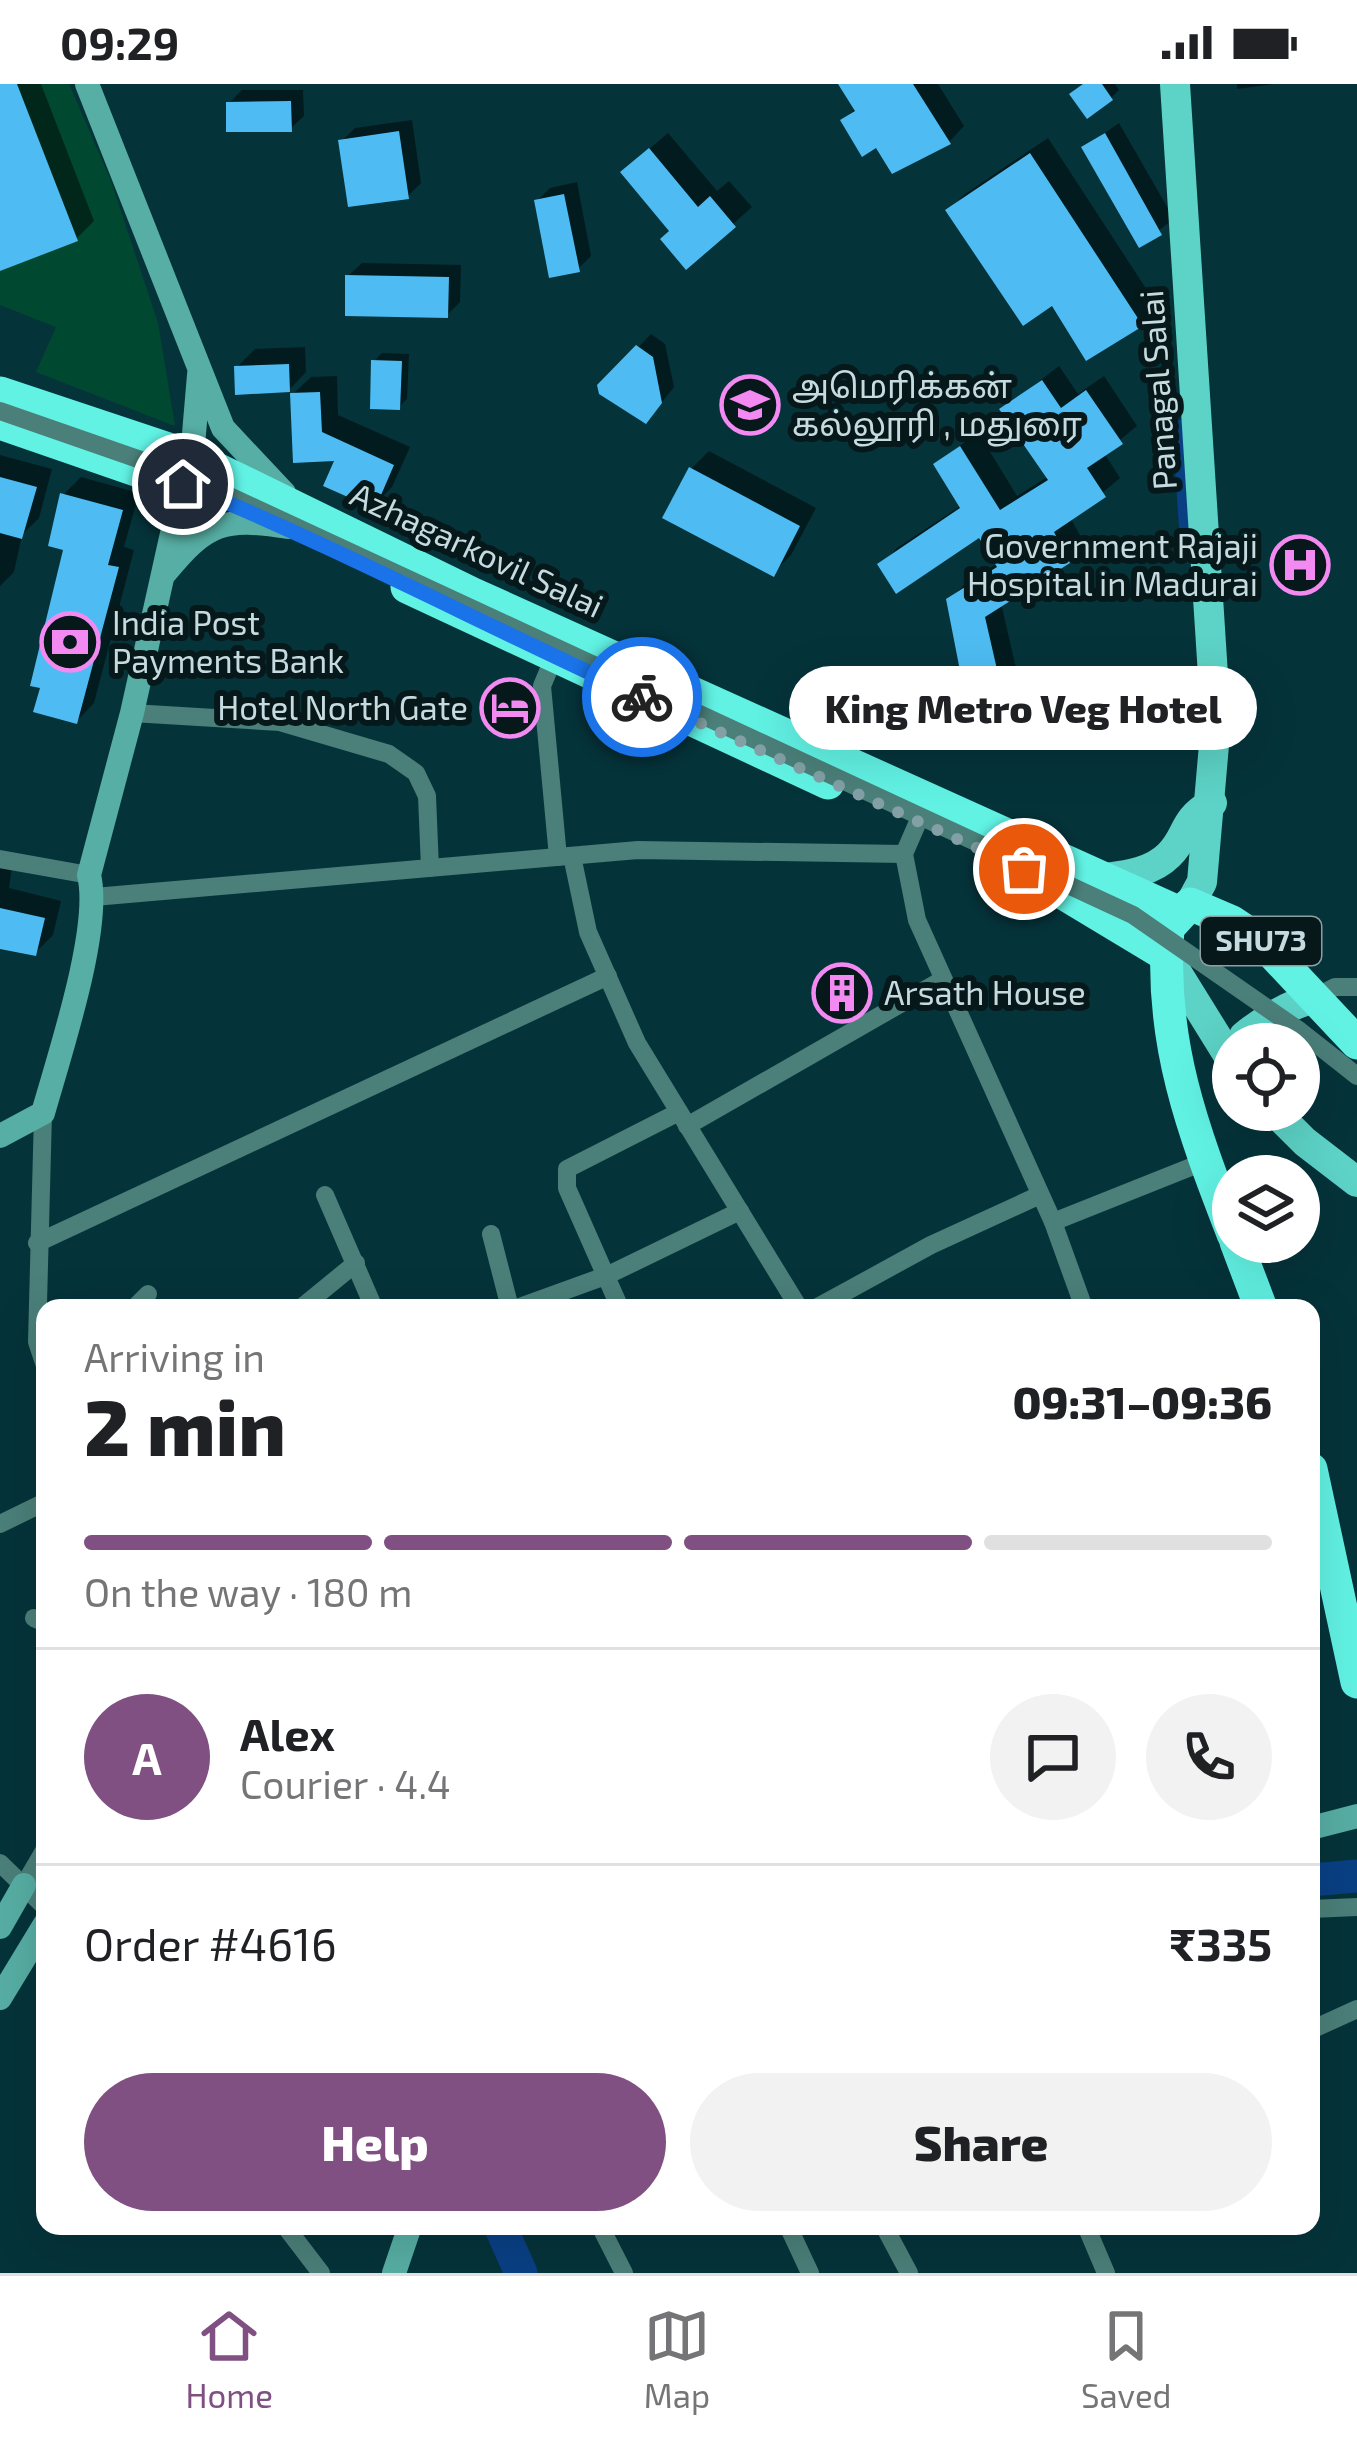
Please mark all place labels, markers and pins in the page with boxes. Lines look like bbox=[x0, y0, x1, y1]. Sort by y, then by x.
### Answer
place label: அமெரிக்கன் கல்லூரி , மதுரை bbox=[792, 365, 1082, 447]
school or university icon: அமெரிக்கன் கல்லூரி , மதுரை bbox=[719, 374, 781, 436]
pin bbox=[132, 433, 234, 535]
place label: Government Rajaji Hospital in Madurai bbox=[967, 525, 1258, 603]
hospital icon: Government Rajaji Hospital in Madurai bbox=[1269, 534, 1331, 596]
place label: India Post Payments Bank bbox=[112, 602, 344, 680]
bank icon: India Post Payments Bank bbox=[39, 611, 101, 673]
callout: King Metro Veg Hotel bbox=[790, 665, 1258, 749]
hotel icon: Hotel North Gate bbox=[479, 677, 541, 739]
place label: Hotel North Gate bbox=[217, 687, 468, 727]
pin bbox=[973, 818, 1075, 920]
building icon: Arsath House bbox=[811, 962, 873, 1024]
place label: Arsath House bbox=[884, 972, 1086, 1012]

